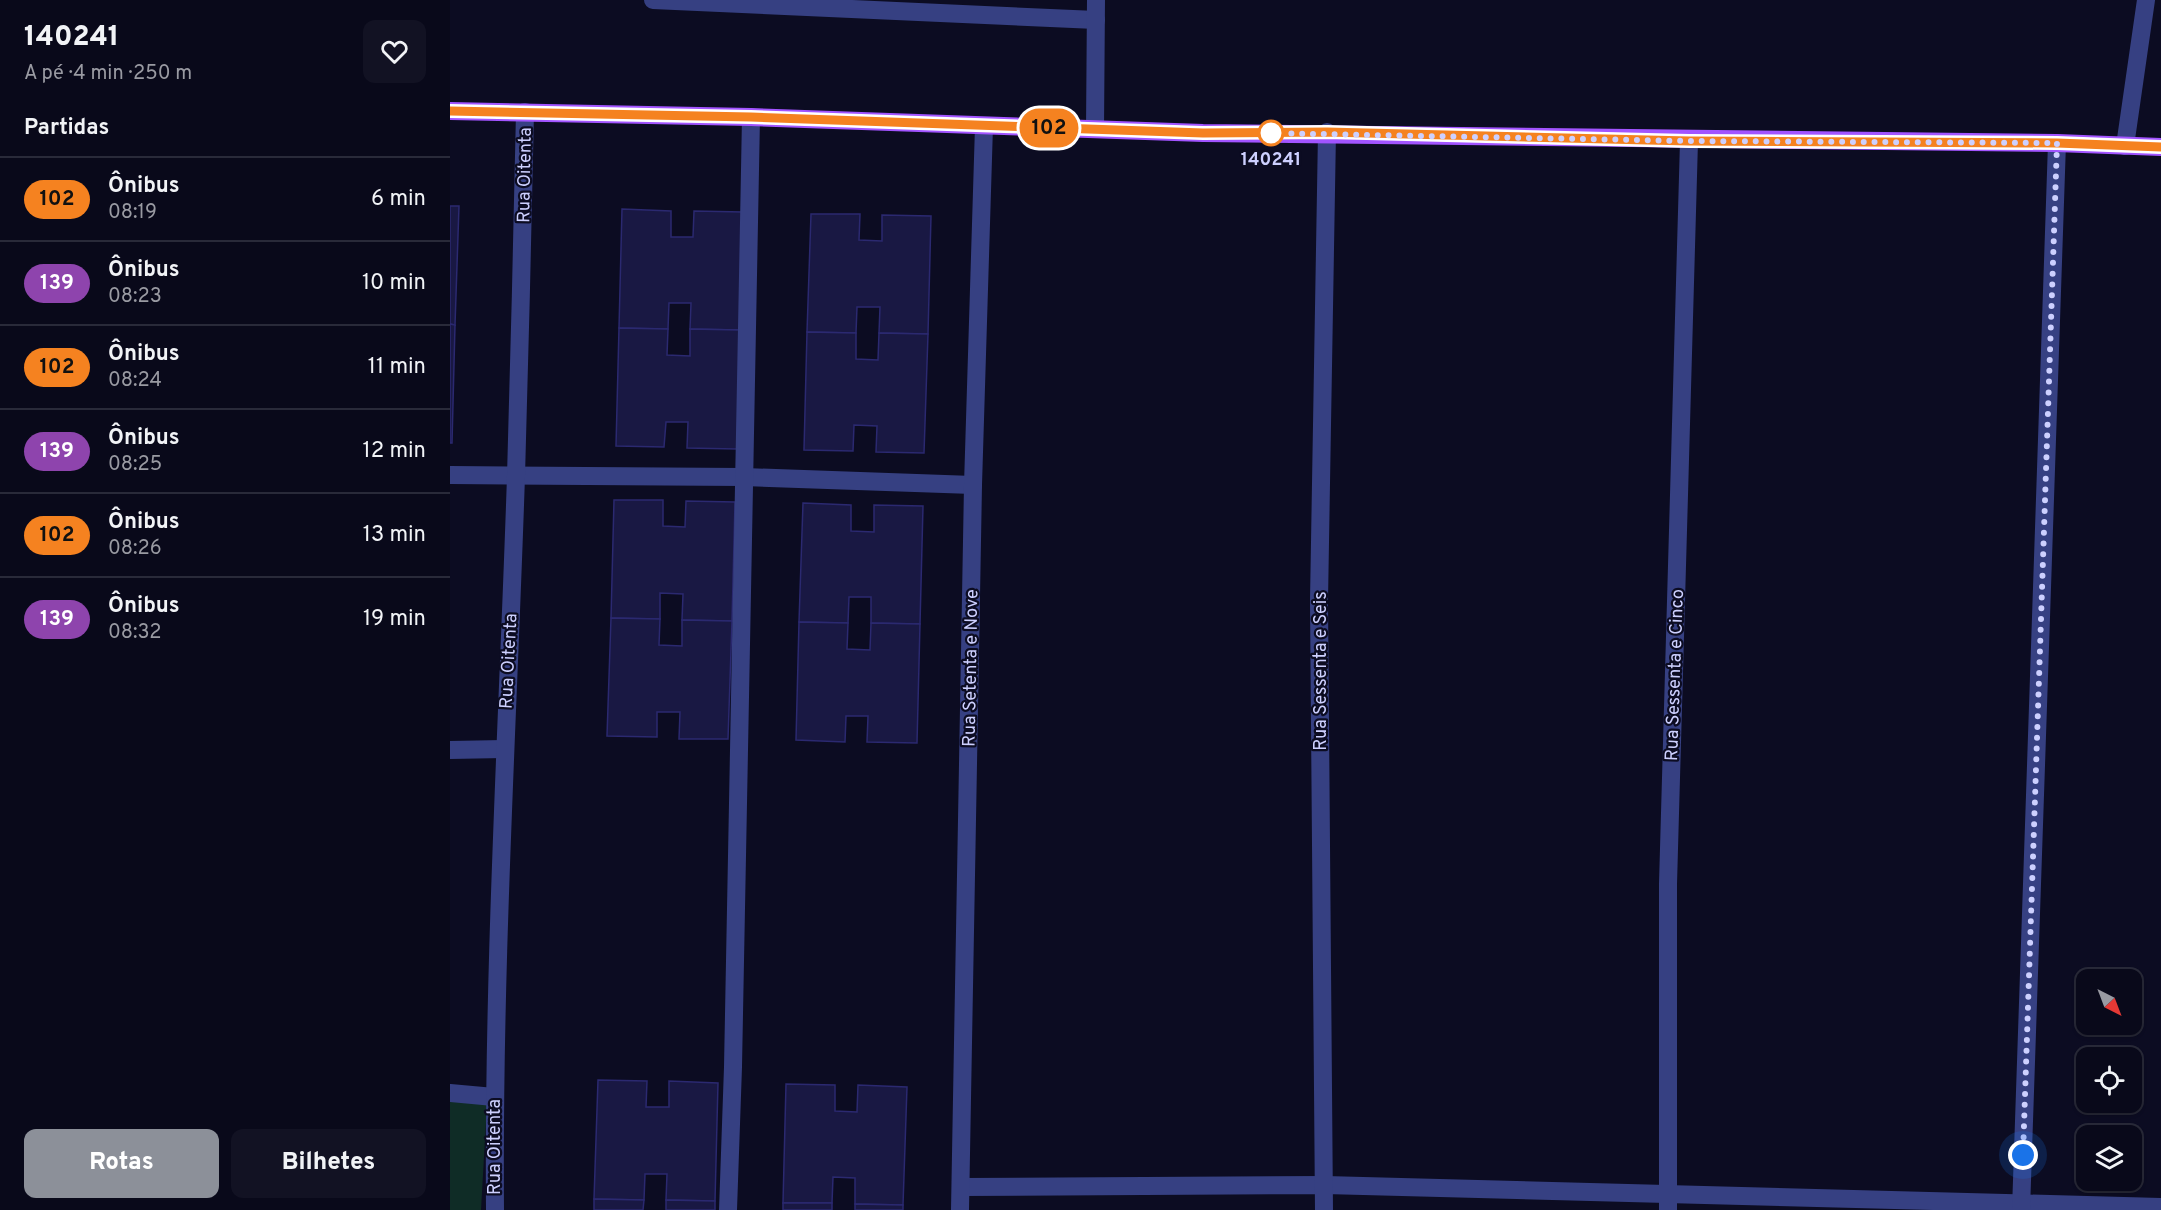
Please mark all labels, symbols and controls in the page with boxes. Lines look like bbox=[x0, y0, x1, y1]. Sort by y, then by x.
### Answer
text: 140241 bbox=[24, 20, 119, 56]
button: heart bbox=[363, 20, 426, 83]
text: A pé · 4 min · 250 m bbox=[24, 61, 192, 87]
line badge: 102 bbox=[1014, 108, 1084, 148]
text: Partidas bbox=[24, 115, 109, 142]
text: 102 bbox=[1031, 115, 1067, 142]
marker: 140241 bbox=[1258, 120, 1284, 146]
street label: Rua Oitenta bbox=[513, 127, 538, 223]
place label: 140241 bbox=[1241, 149, 1301, 172]
text: Ônibus bbox=[108, 173, 180, 200]
text: 102 bbox=[39, 186, 75, 213]
text: 6 min bbox=[371, 186, 426, 213]
text: 08:19 bbox=[108, 200, 157, 226]
text: Ônibus bbox=[108, 257, 180, 284]
text: 139 bbox=[40, 270, 74, 297]
text: 10 min bbox=[362, 270, 426, 297]
text: 08:23 bbox=[108, 284, 162, 310]
text: Ônibus bbox=[108, 341, 180, 368]
text: 102 bbox=[39, 354, 75, 381]
text: 11 min bbox=[368, 354, 426, 381]
text: 08:24 bbox=[108, 368, 162, 394]
text: Ônibus bbox=[108, 425, 180, 452]
text: 139 bbox=[40, 438, 74, 465]
text: 12 min bbox=[363, 438, 426, 465]
text: 08:25 bbox=[108, 452, 162, 478]
text: Ônibus bbox=[108, 509, 180, 536]
text: 102 bbox=[39, 522, 75, 549]
text: 13 min bbox=[363, 522, 426, 549]
text: 08:26 bbox=[108, 536, 162, 562]
street label: Rua Setenta e Nove bbox=[959, 589, 984, 747]
street label: Rua Sessenta e Cinco bbox=[1661, 589, 1690, 761]
street label: Rua Sessenta e Seis bbox=[1310, 591, 1333, 751]
text: Ônibus bbox=[108, 593, 180, 620]
text: 139 bbox=[40, 606, 74, 633]
text: 19 min bbox=[363, 606, 426, 633]
street label: Rua Oitenta bbox=[496, 613, 523, 710]
text: 08:32 bbox=[108, 620, 161, 646]
north arrow bbox=[2076, 969, 2142, 1035]
map controls bbox=[2076, 969, 2142, 1191]
button: locate bbox=[2076, 1047, 2142, 1113]
street label: Rua Oitenta bbox=[484, 1099, 507, 1195]
button: layers bbox=[2076, 1125, 2142, 1191]
button: Rotas bbox=[24, 1129, 219, 1198]
button: Bilhetes bbox=[231, 1129, 426, 1198]
your location bbox=[2008, 1140, 2038, 1170]

